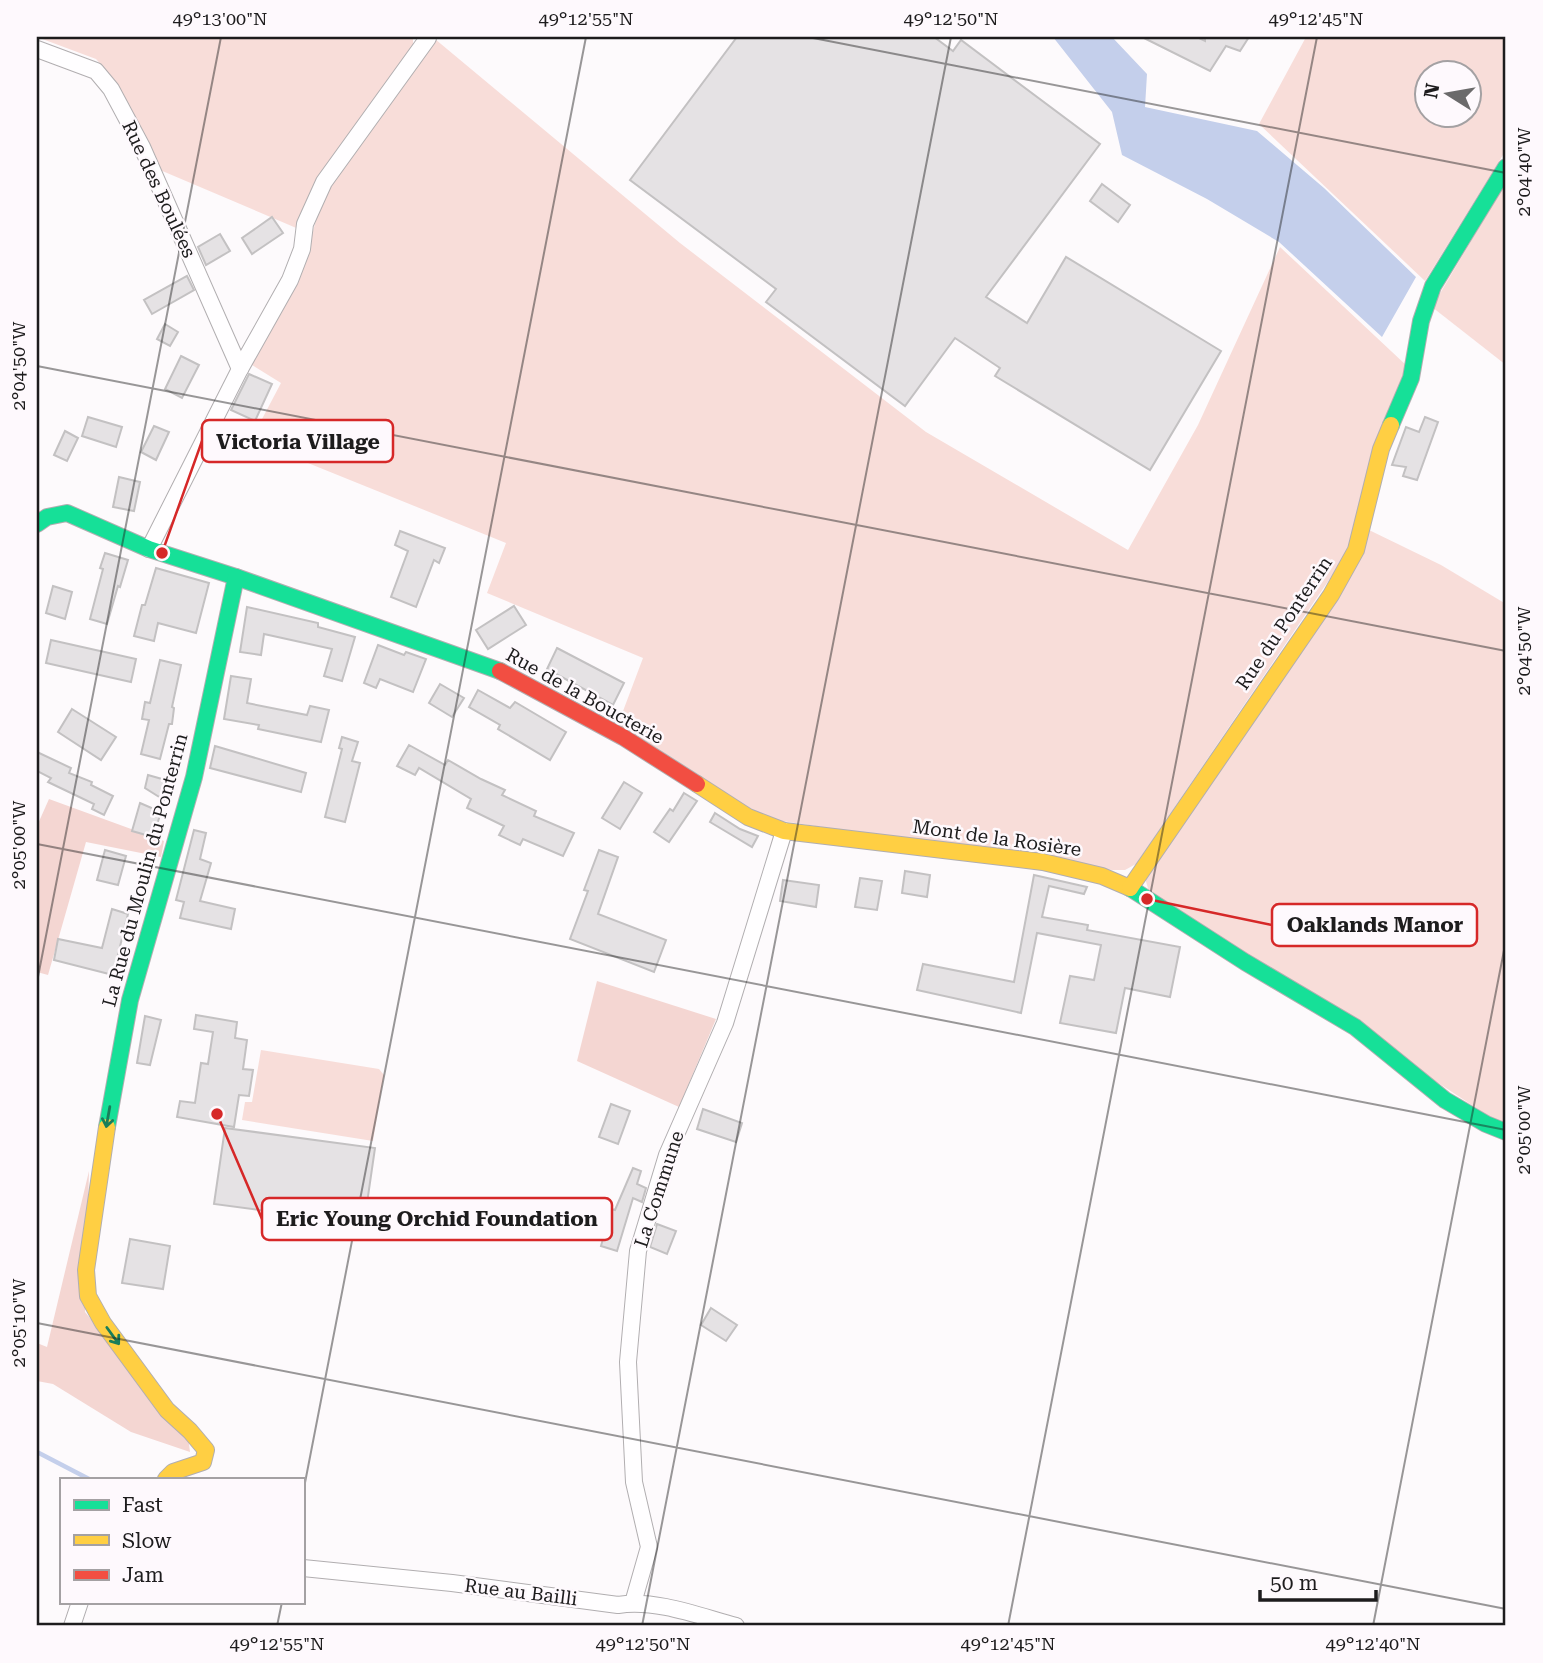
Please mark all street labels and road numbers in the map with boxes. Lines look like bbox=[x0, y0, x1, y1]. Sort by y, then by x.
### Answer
street label: Rue des Boulées bbox=[117, 117, 201, 261]
street label: Rue du Ponterrin bbox=[1231, 552, 1337, 694]
street label: Rue de la Boucterie bbox=[502, 643, 668, 749]
street label: La Rue du Moulin du Ponterrin bbox=[97, 731, 193, 1009]
street label: Mont de la Rosière bbox=[911, 815, 1083, 861]
street label: La Commune bbox=[629, 1128, 689, 1250]
street label: Rue au Bailli bbox=[463, 1574, 579, 1610]

